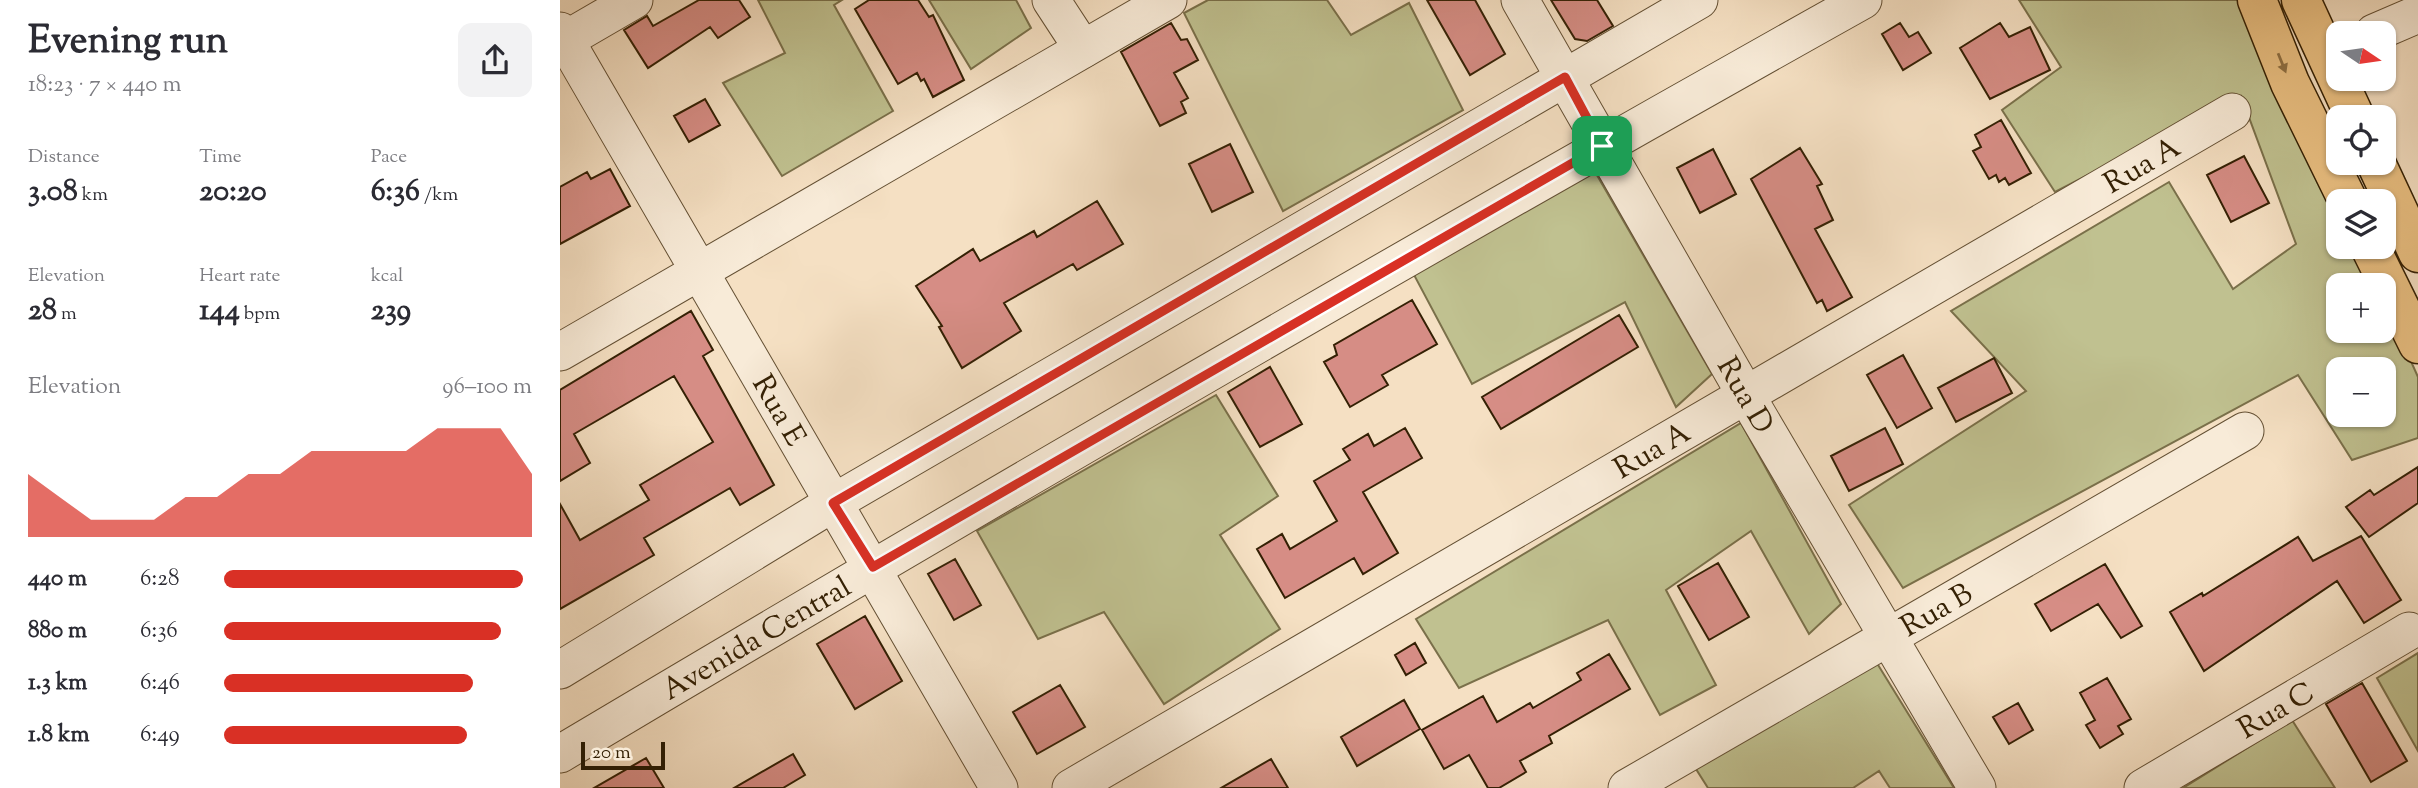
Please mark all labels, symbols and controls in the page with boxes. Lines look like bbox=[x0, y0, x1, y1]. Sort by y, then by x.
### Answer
text: Evening run bbox=[28, 16, 228, 70]
north arrow bbox=[2326, 21, 2396, 91]
map controls bbox=[2326, 21, 2396, 427]
button: share bbox=[458, 23, 532, 97]
one-way arrow bbox=[2276, 53, 2287, 74]
text: 18:23 · 7 × 440 m bbox=[28, 69, 181, 102]
button: locate bbox=[2326, 105, 2396, 175]
pin bbox=[1572, 116, 1632, 176]
icon: arrive bbox=[1583, 127, 1621, 165]
street label: Rua A bbox=[2096, 127, 2189, 206]
text: Distance bbox=[28, 144, 100, 171]
text: Time bbox=[199, 144, 242, 171]
text: Pace bbox=[371, 144, 407, 171]
text: 3.08 bbox=[28, 171, 78, 214]
text: 20:20 bbox=[199, 171, 267, 214]
text: 6:36 bbox=[371, 171, 420, 214]
text: km bbox=[78, 182, 108, 209]
text: /km bbox=[420, 182, 458, 209]
button: layers bbox=[2326, 189, 2396, 259]
text: Elevation bbox=[28, 263, 105, 290]
text: Heart rate bbox=[199, 263, 280, 290]
text: kcal bbox=[371, 263, 403, 290]
button: + bbox=[2326, 273, 2396, 343]
text: 28 bbox=[28, 290, 57, 333]
text: 144 bbox=[199, 290, 240, 333]
text: 239 bbox=[371, 290, 411, 333]
text: m bbox=[57, 301, 77, 328]
text: bpm bbox=[240, 301, 280, 328]
street label: Rua D bbox=[1705, 350, 1783, 442]
button: − bbox=[2326, 357, 2396, 427]
street label: Rua E bbox=[740, 367, 815, 455]
text: Elevation bbox=[28, 371, 121, 404]
text: 96–100 m bbox=[442, 371, 532, 404]
street label: Rua A bbox=[1606, 413, 1699, 491]
text: 440 m bbox=[28, 563, 87, 596]
text: 6:28 bbox=[140, 563, 179, 596]
street label: Avenida Central bbox=[655, 567, 860, 713]
street label: Rua B bbox=[1893, 574, 1982, 649]
text: 880 m bbox=[28, 615, 87, 648]
text: 6:36 bbox=[140, 615, 178, 648]
text: 1.3 km bbox=[28, 667, 87, 700]
text: 6:46 bbox=[140, 667, 180, 700]
street label: Rua C bbox=[2230, 672, 2323, 751]
text: 1.8 km bbox=[28, 719, 90, 752]
text: 6:49 bbox=[140, 719, 180, 752]
scale bar bbox=[581, 739, 665, 771]
text: 20 m bbox=[592, 740, 631, 767]

